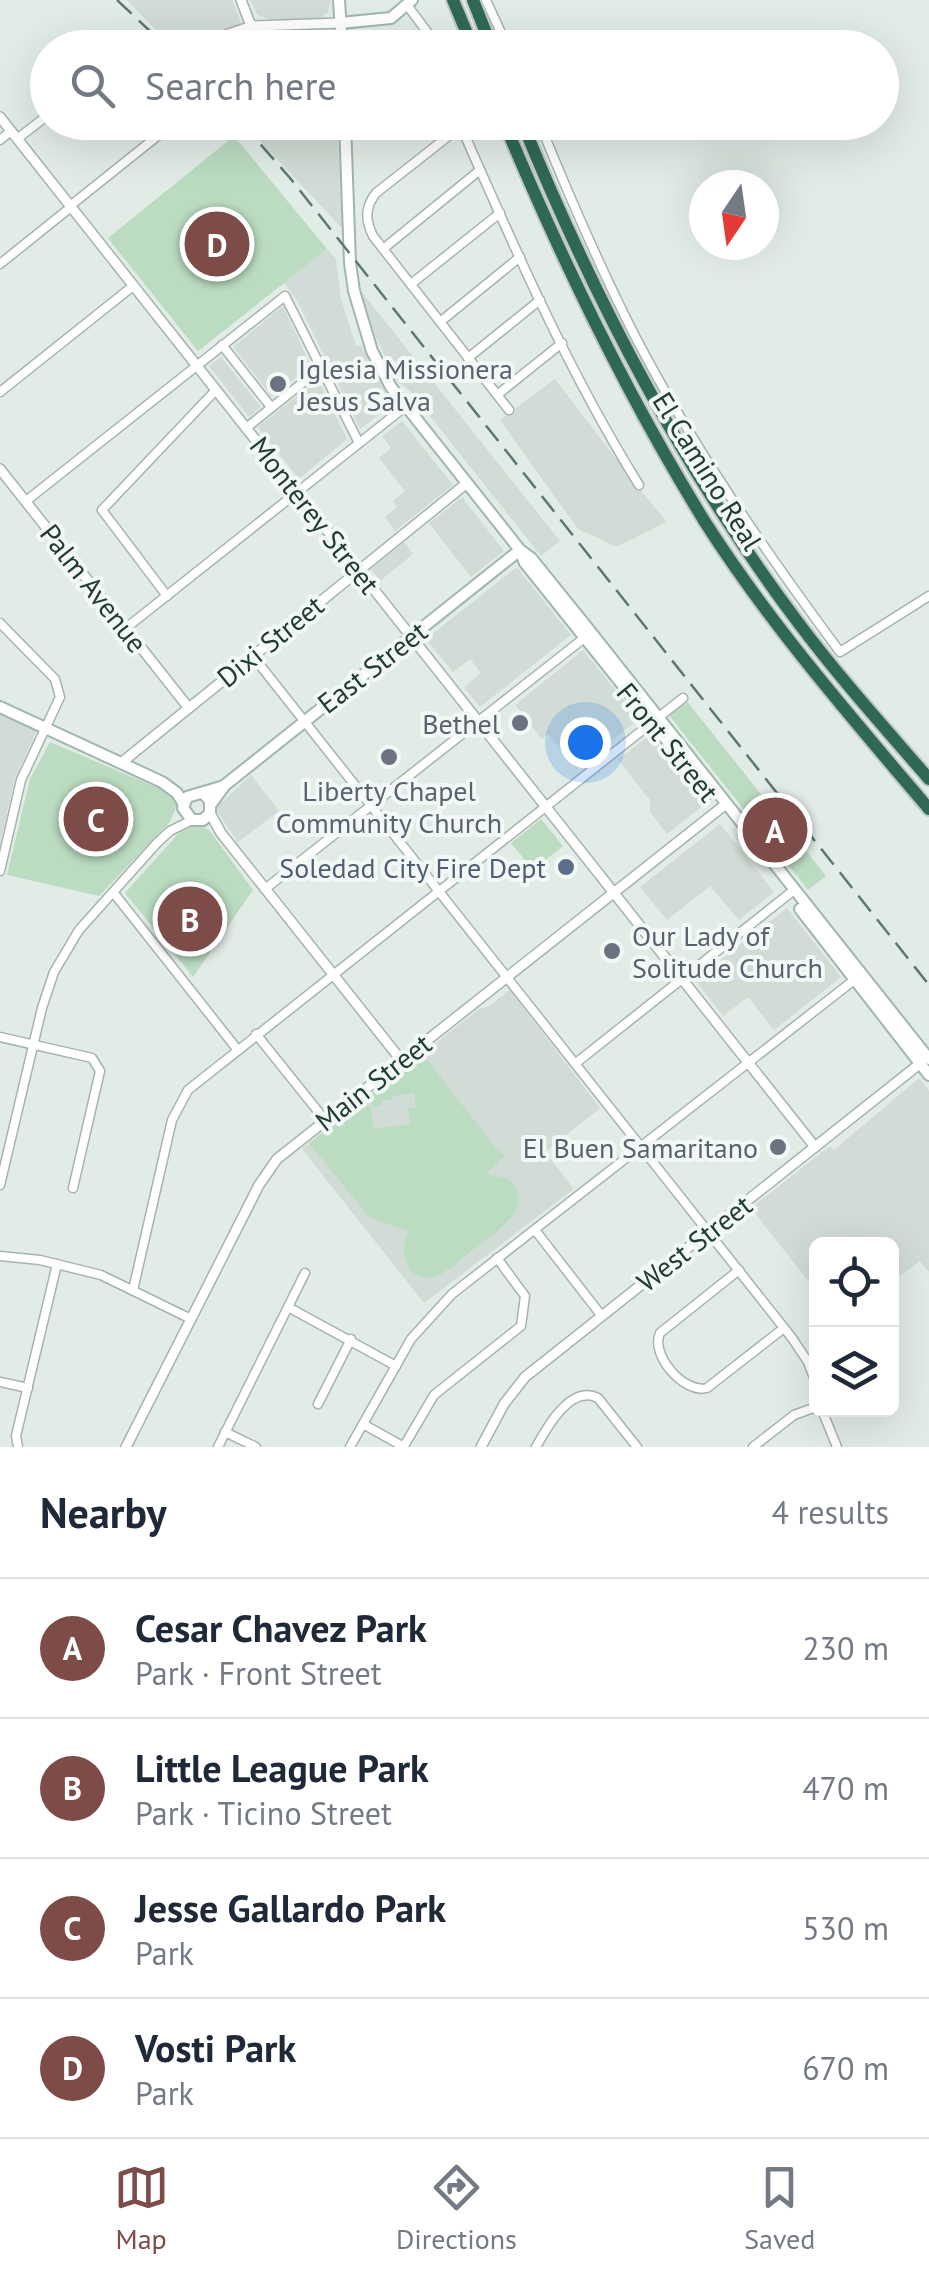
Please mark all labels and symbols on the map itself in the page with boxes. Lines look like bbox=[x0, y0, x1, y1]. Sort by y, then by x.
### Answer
north arrow bbox=[689, 170, 779, 260]
pin: D bbox=[184, 206, 250, 282]
place label: Iglesia Missionera Jesus Salva bbox=[297, 350, 513, 419]
marker: Iglesia Missionera Jesus Salva bbox=[267, 373, 289, 395]
street label: El Camino Real bbox=[645, 385, 771, 557]
street label: Monterey Street bbox=[242, 429, 388, 602]
street label: Palm Avenue bbox=[32, 516, 156, 660]
street label: Dixi Street bbox=[209, 586, 331, 695]
street label: East Street bbox=[310, 612, 435, 721]
street label: Front Street bbox=[609, 675, 728, 810]
place label: Bethel bbox=[422, 705, 500, 742]
marker: Bethel bbox=[509, 712, 531, 734]
your location bbox=[560, 717, 611, 768]
marker: Liberty Chapel Community Church bbox=[378, 746, 400, 768]
place label: Liberty Chapel Community Church bbox=[276, 772, 502, 841]
pin: C bbox=[64, 782, 128, 856]
pin: A bbox=[742, 792, 808, 868]
place label: Soledad City Fire Dept bbox=[279, 849, 546, 886]
marker: Soledad City Fire Dept bbox=[555, 856, 577, 878]
pin: B bbox=[158, 882, 222, 956]
place label: Our Lady of Solitude Church bbox=[632, 917, 823, 986]
marker: Our Lady of Solitude Church bbox=[601, 940, 623, 962]
street label: Main Street bbox=[307, 1025, 439, 1139]
place label: El Buen Samaritano bbox=[523, 1129, 758, 1166]
marker: El Buen Samaritano bbox=[767, 1136, 789, 1158]
street label: West Street bbox=[629, 1186, 760, 1300]

